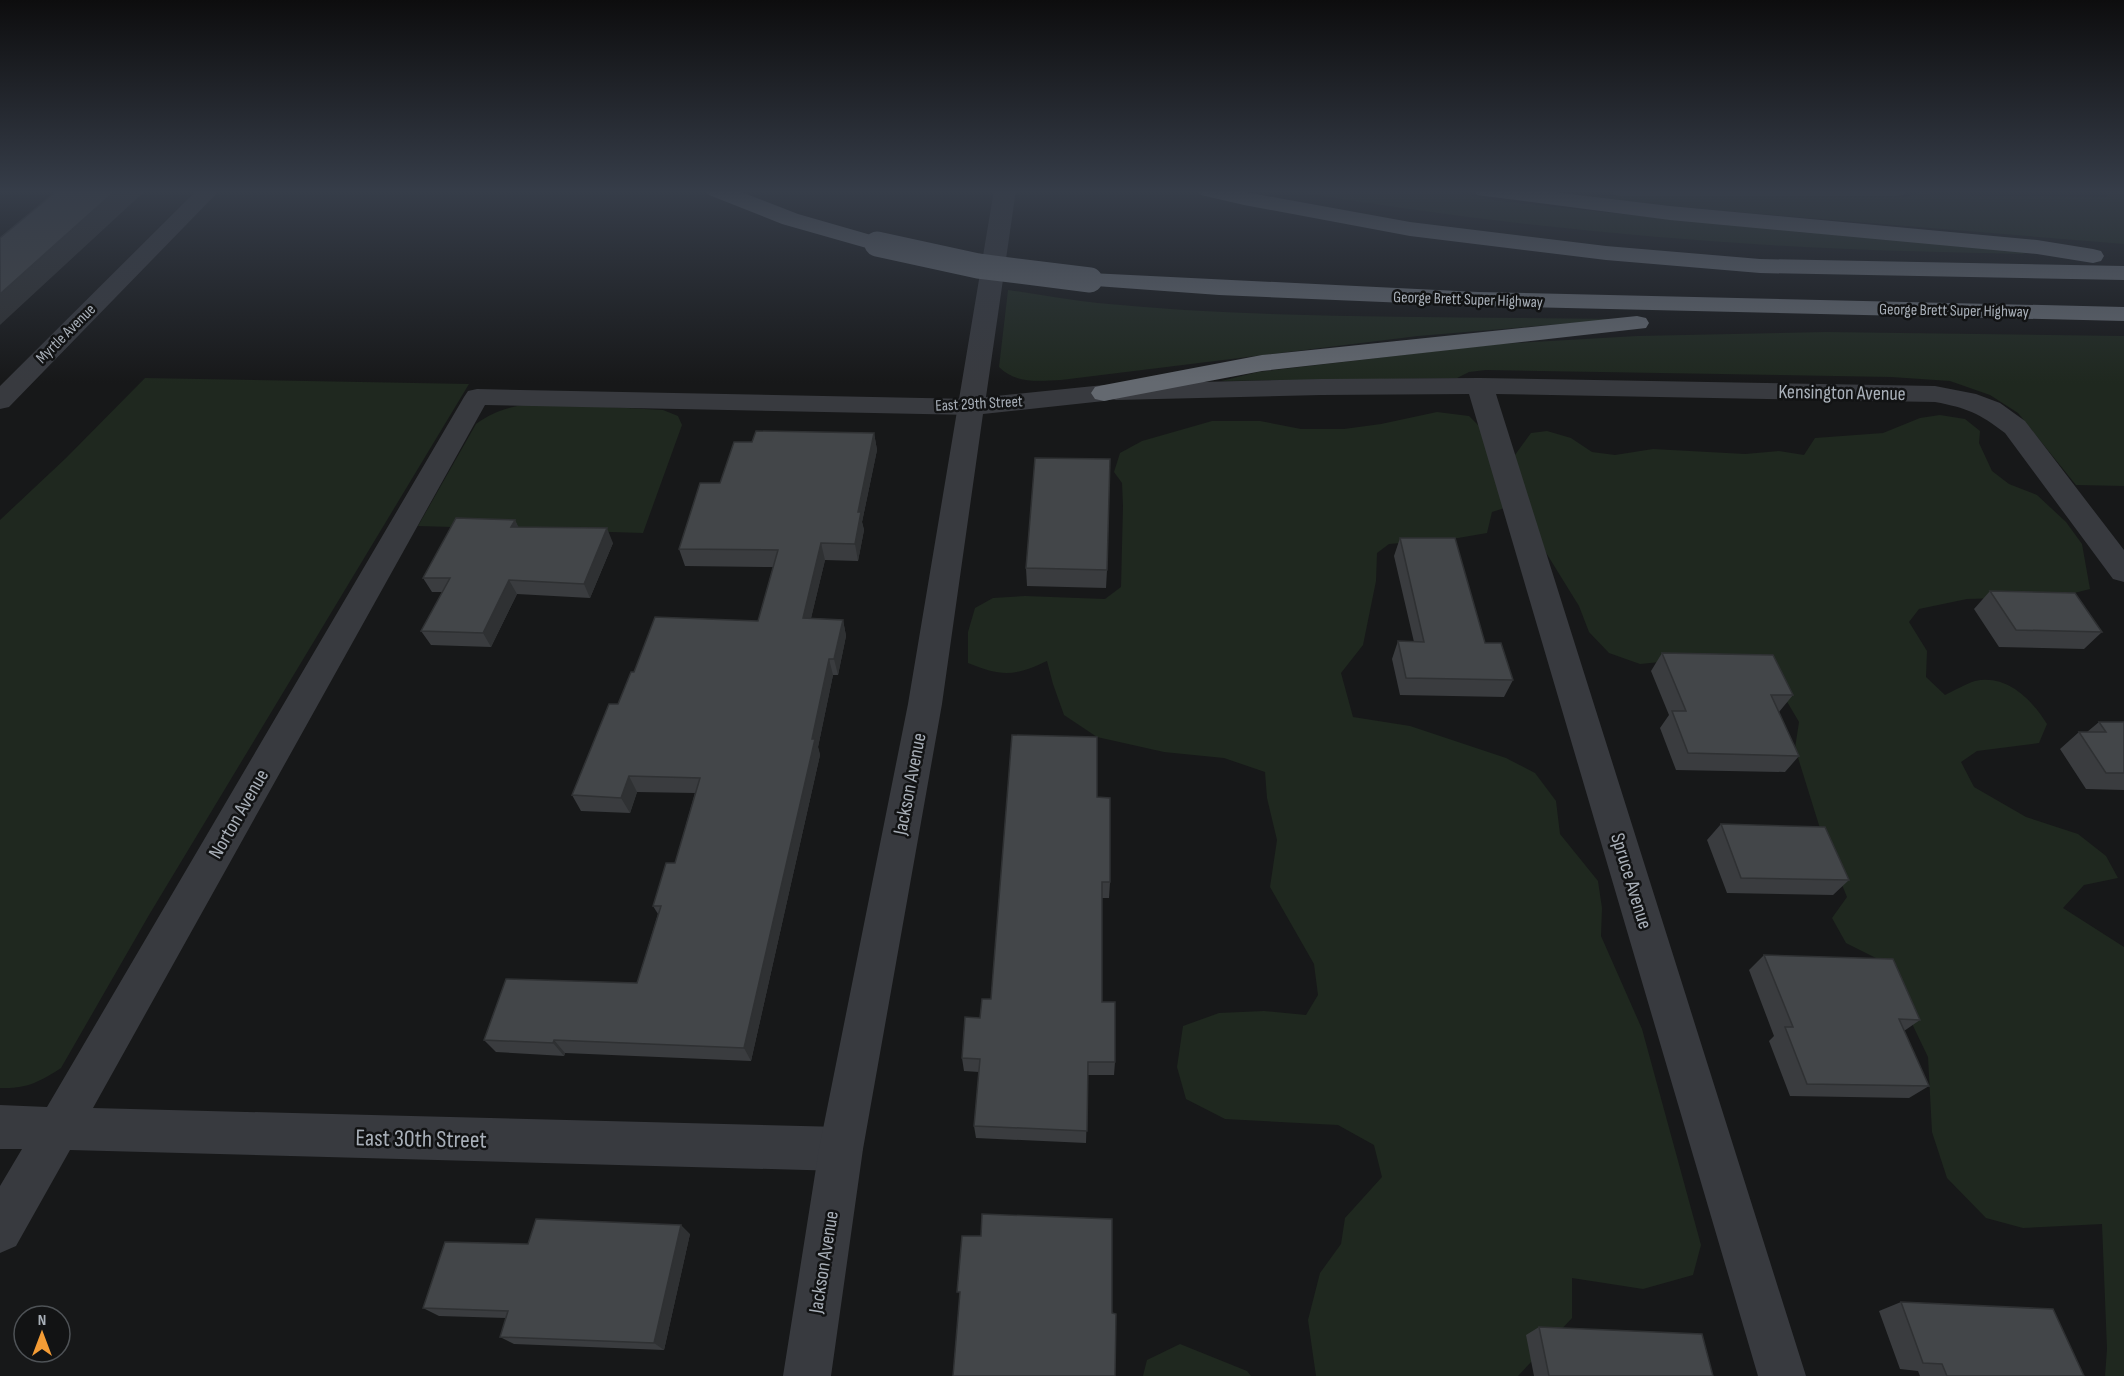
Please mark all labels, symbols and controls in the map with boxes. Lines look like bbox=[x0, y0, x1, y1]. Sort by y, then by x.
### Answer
street label: George Brett Super Highway bbox=[1393, 288, 1543, 312]
street label: Myrtle Avenue bbox=[32, 300, 100, 368]
street label: George Brett Super Highway bbox=[1879, 300, 2029, 322]
street label: Kensington Avenue bbox=[1778, 380, 1906, 406]
street label: East 29th Street bbox=[935, 392, 1023, 416]
street label: Jackson Avenue bbox=[888, 731, 932, 838]
street label: Norton Avenue bbox=[204, 765, 274, 863]
street label: Spruce Avenue bbox=[1605, 830, 1657, 932]
street label: East 30th Street bbox=[355, 1123, 487, 1155]
street label: Jackson Avenue bbox=[804, 1209, 844, 1316]
north arrow bbox=[12, 1304, 72, 1364]
text: N bbox=[38, 1311, 46, 1330]

